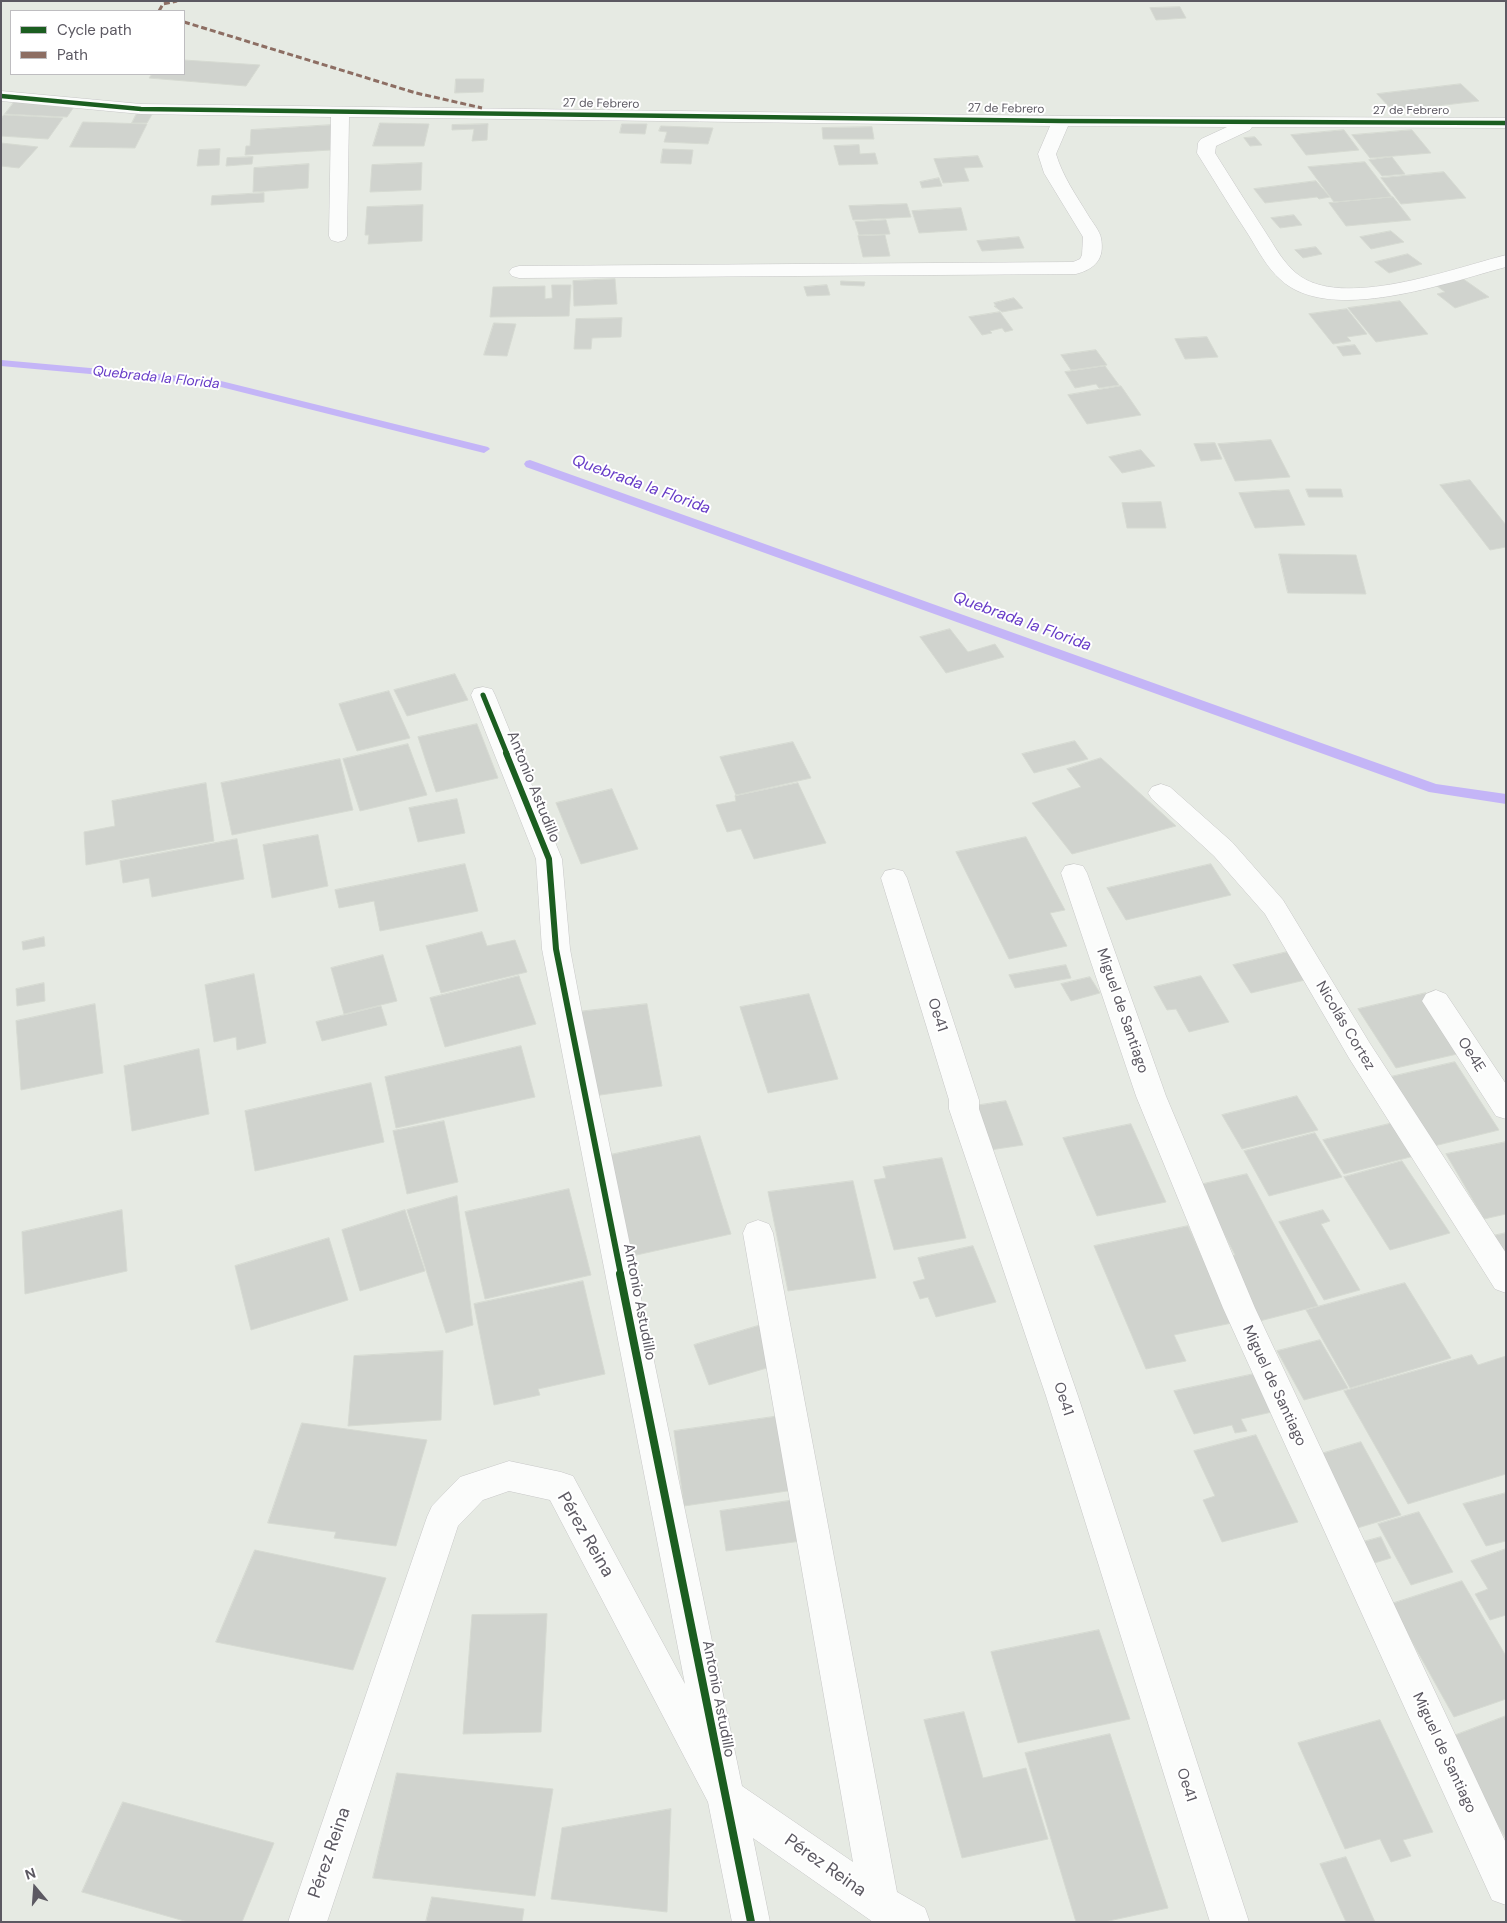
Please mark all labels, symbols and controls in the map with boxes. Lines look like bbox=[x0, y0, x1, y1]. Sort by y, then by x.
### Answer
legend bbox=[10, 10, 185, 75]
text: Cycle path bbox=[57, 20, 132, 40]
text: Path bbox=[57, 45, 88, 65]
street label: 27 de Febrero bbox=[563, 96, 639, 112]
street label: 27 de Febrero bbox=[968, 101, 1044, 117]
street label: 27 de Febrero bbox=[1373, 104, 1449, 118]
water label: Quebrada la Florida bbox=[92, 363, 220, 393]
water label: Quebrada la Florida bbox=[569, 451, 713, 519]
water label: Quebrada la Florida bbox=[950, 588, 1094, 656]
street label: Antonio Astudillo bbox=[502, 729, 564, 845]
street label: Miguel de Santiago bbox=[1092, 946, 1152, 1076]
street label: Nicolás Cortez bbox=[1311, 978, 1379, 1074]
street label: Oe41 bbox=[923, 996, 951, 1034]
street label: Oe4E bbox=[1453, 1034, 1489, 1076]
street label: Antonio Astudillo bbox=[619, 1242, 659, 1362]
street label: Miguel de Santiago bbox=[1238, 1323, 1310, 1449]
street label: Oe41 bbox=[1049, 1380, 1077, 1418]
street label: Pérez Reina bbox=[552, 1489, 618, 1581]
street label: Antonio Astudillo bbox=[698, 1639, 738, 1759]
street label: Miguel de Santiago bbox=[1408, 1690, 1480, 1816]
street label: Oe41 bbox=[1172, 1766, 1200, 1804]
street label: Pérez Reina bbox=[304, 1805, 356, 1901]
street label: Pérez Reina bbox=[780, 1830, 870, 1902]
north arrow bbox=[10, 1863, 60, 1913]
text: N bbox=[23, 1864, 38, 1884]

